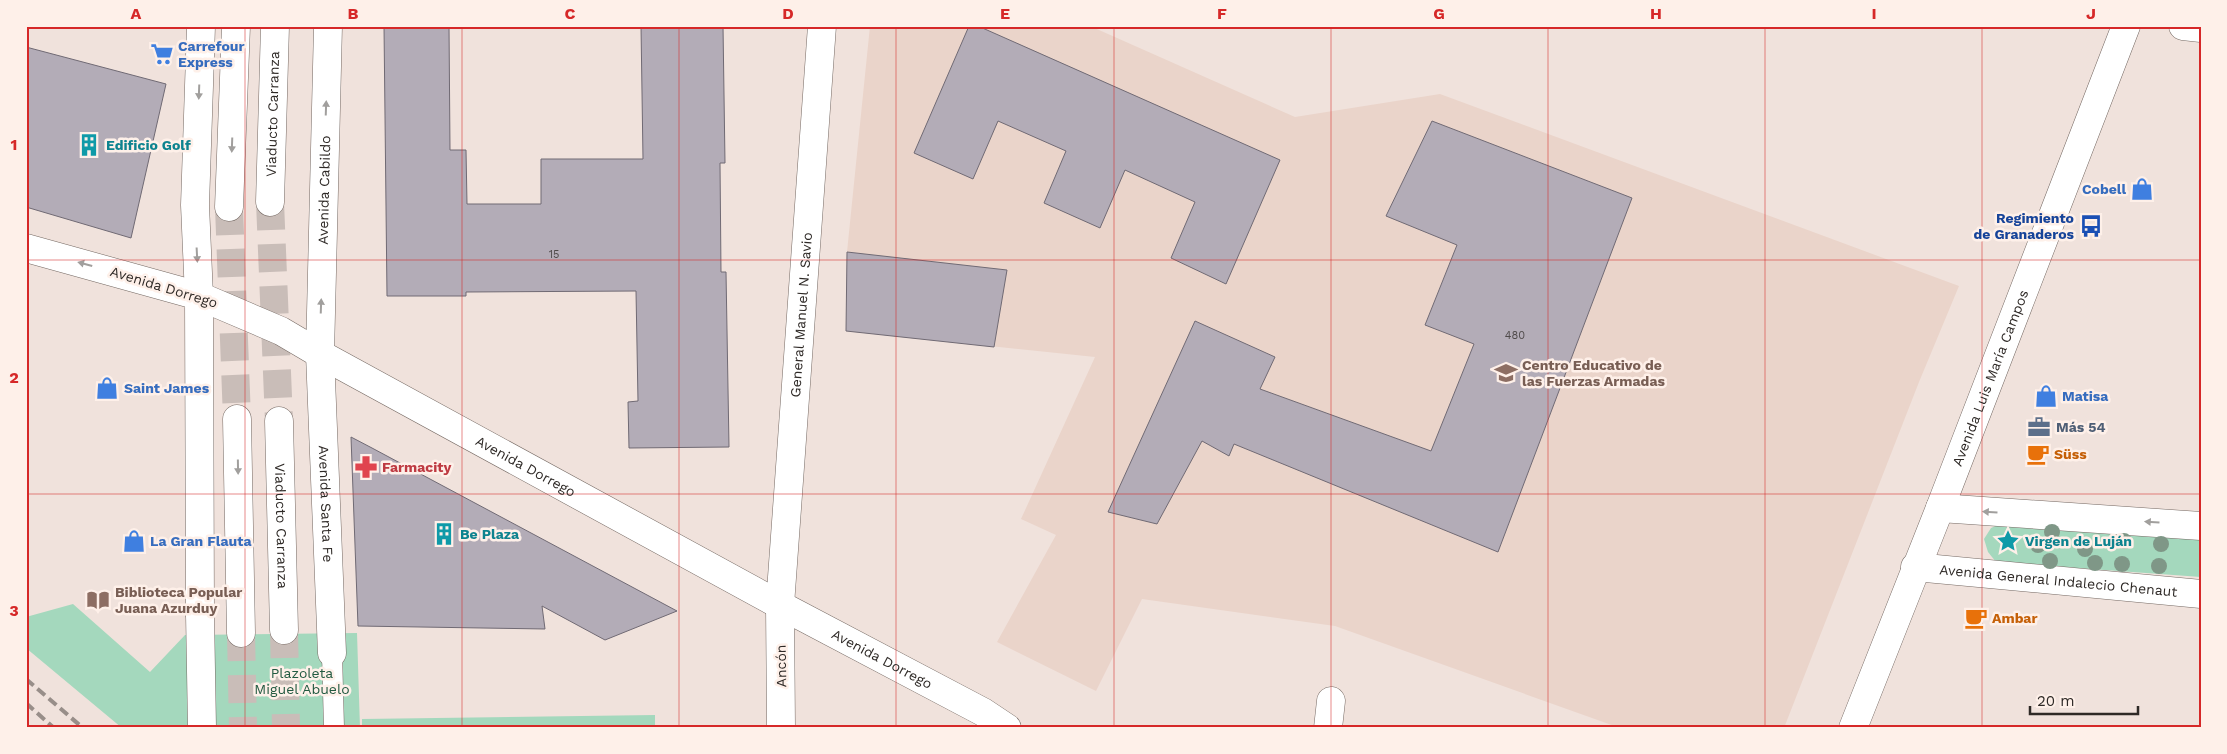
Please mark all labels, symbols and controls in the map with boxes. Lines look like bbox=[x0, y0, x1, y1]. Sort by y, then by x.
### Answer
text: A bbox=[131, 4, 142, 23]
text: B bbox=[348, 4, 359, 23]
text: C bbox=[565, 4, 576, 23]
text: D bbox=[782, 4, 794, 23]
text: E bbox=[1000, 4, 1010, 23]
text: F bbox=[1217, 4, 1227, 23]
text: G bbox=[1433, 4, 1445, 23]
text: H bbox=[1650, 4, 1662, 23]
text: I bbox=[1871, 4, 1877, 23]
text: J bbox=[2086, 4, 2096, 23]
place label: Carrefour Express bbox=[178, 38, 244, 70]
supermarket icon: Carrefour Express bbox=[149, 41, 175, 67]
street label: Viaducto Carranza bbox=[263, 51, 282, 177]
one-way arrow bbox=[194, 85, 202, 101]
one-way arrow bbox=[322, 100, 330, 116]
building icon: Edificio Golf bbox=[76, 132, 102, 158]
text: 1 bbox=[11, 135, 17, 154]
street label: Avenida Cabildo bbox=[315, 135, 333, 245]
place label: Edificio Golf bbox=[106, 137, 191, 153]
one-way arrow bbox=[227, 137, 235, 153]
shop icon: Cobell bbox=[2129, 176, 2155, 202]
place label: Cobell bbox=[2082, 181, 2126, 197]
place label: Regimiento de Granaderos bbox=[1974, 210, 2075, 242]
bus stop icon: Regimiento de Granaderos bbox=[2078, 213, 2104, 239]
street label: General Manuel N. Savio bbox=[787, 232, 815, 398]
one-way arrow bbox=[194, 247, 202, 263]
house number: 15 bbox=[549, 248, 559, 261]
one-way arrow bbox=[77, 260, 92, 268]
street label: Avenida Dorrego bbox=[108, 263, 220, 311]
street label: Avenida Luis María Campos bbox=[1949, 288, 2031, 468]
one-way arrow bbox=[317, 298, 325, 314]
house number: 480 bbox=[1505, 329, 1525, 342]
place label: Centro Educativo de las Fuerzas Armadas bbox=[1522, 357, 1665, 389]
school or university icon: Centro Educativo de las Fuerzas Armadas bbox=[1493, 360, 1519, 386]
text: 2 bbox=[9, 368, 19, 387]
shop icon: Saint James bbox=[94, 375, 120, 401]
place label: Saint James bbox=[124, 380, 210, 396]
shop icon: Matisa bbox=[2033, 383, 2059, 409]
place label: Matisa bbox=[2062, 388, 2109, 404]
office icon: Más 54 bbox=[2026, 414, 2052, 440]
place label: Más 54 bbox=[2056, 419, 2105, 435]
street label: Avenida Dorrego bbox=[473, 433, 578, 500]
cafe icon: Süss bbox=[2025, 441, 2051, 467]
street label: Avenida Santa Fe bbox=[316, 445, 336, 563]
place label: Süss bbox=[2054, 446, 2087, 462]
pharmacy icon: Farmacity bbox=[353, 454, 379, 480]
place label: Farmacity bbox=[382, 459, 451, 475]
one-way arrow bbox=[234, 460, 242, 476]
street label: Viaducto Carranza bbox=[272, 463, 291, 589]
one-way arrow bbox=[1982, 507, 1998, 515]
one-way arrow bbox=[2144, 518, 2160, 526]
building icon: Be Plaza bbox=[431, 521, 457, 547]
place label: Be Plaza bbox=[460, 526, 520, 542]
shop icon: La Gran Flauta bbox=[121, 528, 147, 554]
place icon: Virgen de Luján bbox=[1995, 528, 2021, 554]
place label: La Gran Flauta bbox=[150, 533, 253, 549]
place label: Virgen de Luján bbox=[2025, 533, 2132, 549]
street label: Avenida General Indalecio Chenaut bbox=[1939, 561, 2178, 600]
place label: Biblioteca Popular Juana Azurduy bbox=[115, 584, 242, 616]
library icon: Biblioteca Popular Juana Azurduy bbox=[85, 587, 111, 613]
text: 3 bbox=[9, 601, 19, 620]
cafe icon: Ambar bbox=[1963, 605, 1989, 631]
place label: Ambar bbox=[1992, 610, 2038, 626]
street label: Avenida Dorrego bbox=[829, 626, 935, 692]
street label: Ancón bbox=[773, 644, 789, 688]
park label: Plazoleta Miguel Abuelo bbox=[254, 665, 350, 697]
scale bar bbox=[2030, 684, 2137, 716]
text: 20 m bbox=[2037, 692, 2075, 710]

